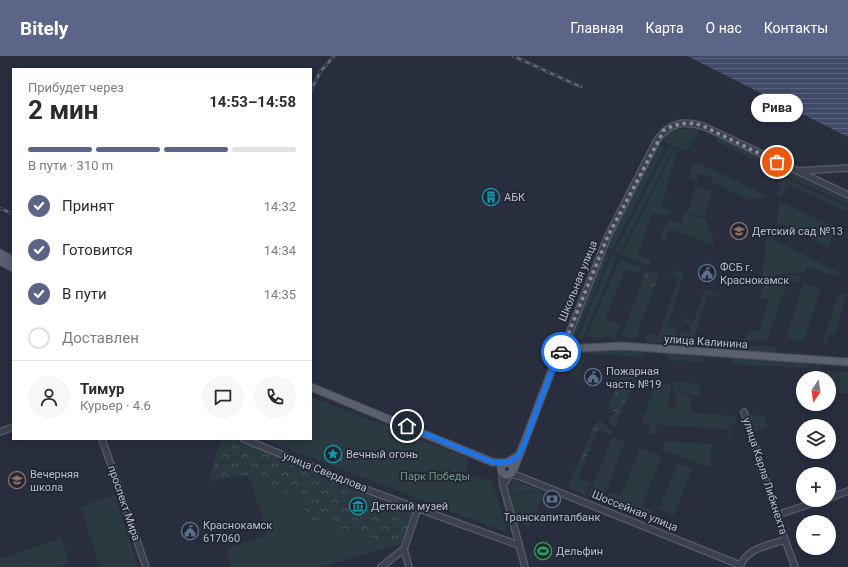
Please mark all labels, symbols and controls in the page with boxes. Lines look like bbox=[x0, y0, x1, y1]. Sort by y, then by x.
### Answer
text: Bitely bbox=[20, 17, 68, 40]
text: Главная bbox=[570, 20, 623, 36]
text: Карта bbox=[645, 20, 684, 36]
text: О нас bbox=[706, 20, 742, 36]
text: Контакты bbox=[764, 20, 828, 36]
text: Прибудет через bbox=[28, 80, 124, 95]
text: 14:53–14:58 bbox=[209, 93, 296, 111]
callout: Рива bbox=[751, 94, 803, 122]
text: 2 мин bbox=[28, 95, 99, 125]
text: Рива bbox=[762, 100, 792, 115]
pin bbox=[760, 145, 794, 179]
icon: bag bbox=[766, 151, 788, 173]
text: В пути · 310 m bbox=[28, 158, 113, 173]
building icon: АБК bbox=[481, 187, 501, 207]
place label: АБК bbox=[504, 191, 526, 204]
icon: check bbox=[28, 195, 50, 217]
text: Принят bbox=[62, 197, 114, 215]
text: 14:32 bbox=[264, 199, 296, 214]
school or university icon: Детский сад №13 bbox=[729, 221, 749, 241]
place label: Детский сад №13 bbox=[752, 225, 843, 238]
icon: check bbox=[28, 239, 50, 261]
street label: Школьная улица bbox=[556, 239, 600, 323]
text: Готовится bbox=[62, 241, 133, 259]
text: 14:34 bbox=[264, 243, 296, 258]
place label: ФСБ г. Краснокамск bbox=[720, 261, 789, 287]
public building icon: ФСБ г. Краснокамск bbox=[697, 263, 717, 283]
icon: check bbox=[28, 283, 50, 305]
text: В пути bbox=[62, 285, 107, 303]
text: 14:35 bbox=[264, 287, 296, 302]
text: Доставлен bbox=[62, 329, 139, 347]
courier bbox=[541, 332, 581, 372]
street label: улица Калинина bbox=[664, 333, 748, 351]
icon: car bbox=[550, 341, 572, 363]
place label: Пожарная часть №19 bbox=[606, 365, 661, 391]
public building icon: Пожарная часть №19 bbox=[583, 367, 603, 387]
north arrow bbox=[796, 371, 836, 411]
map controls bbox=[796, 371, 836, 555]
button: person bbox=[28, 376, 70, 418]
button: chat bbox=[202, 376, 244, 418]
button: phone bbox=[254, 376, 296, 418]
text: Тимур bbox=[80, 380, 124, 398]
text: Курьер · 4.6 bbox=[80, 398, 151, 413]
pin bbox=[390, 409, 424, 443]
icon: home bbox=[396, 415, 418, 437]
street label: улица Карла Либкнехта bbox=[740, 416, 790, 536]
button: layers bbox=[796, 419, 836, 459]
place icon: Вечный огонь bbox=[323, 444, 343, 464]
place label: Вечный огонь bbox=[346, 448, 418, 461]
street label: улица Свердлова bbox=[281, 449, 369, 495]
street label: проспект Мира bbox=[105, 464, 143, 542]
button: + bbox=[796, 467, 836, 507]
place label: Вечерняя школа bbox=[30, 468, 79, 494]
school or university icon: Вечерняя школа bbox=[7, 470, 27, 490]
park label: Парк Победы bbox=[400, 470, 470, 483]
street label: Шоссейная улица bbox=[590, 488, 680, 534]
bank icon: Транскапиталбанк bbox=[542, 489, 562, 509]
museum icon: Детский музей bbox=[348, 496, 368, 516]
place label: Детский музей bbox=[371, 500, 448, 513]
place label: Транскапиталбанк bbox=[504, 511, 600, 524]
button: − bbox=[796, 515, 836, 555]
place label: Краснокамск 617060 bbox=[203, 519, 272, 545]
public building icon: Краснокамск 617060 bbox=[180, 521, 200, 541]
sports icon: Дельфин bbox=[533, 541, 553, 561]
place label: Дельфин bbox=[556, 545, 603, 558]

